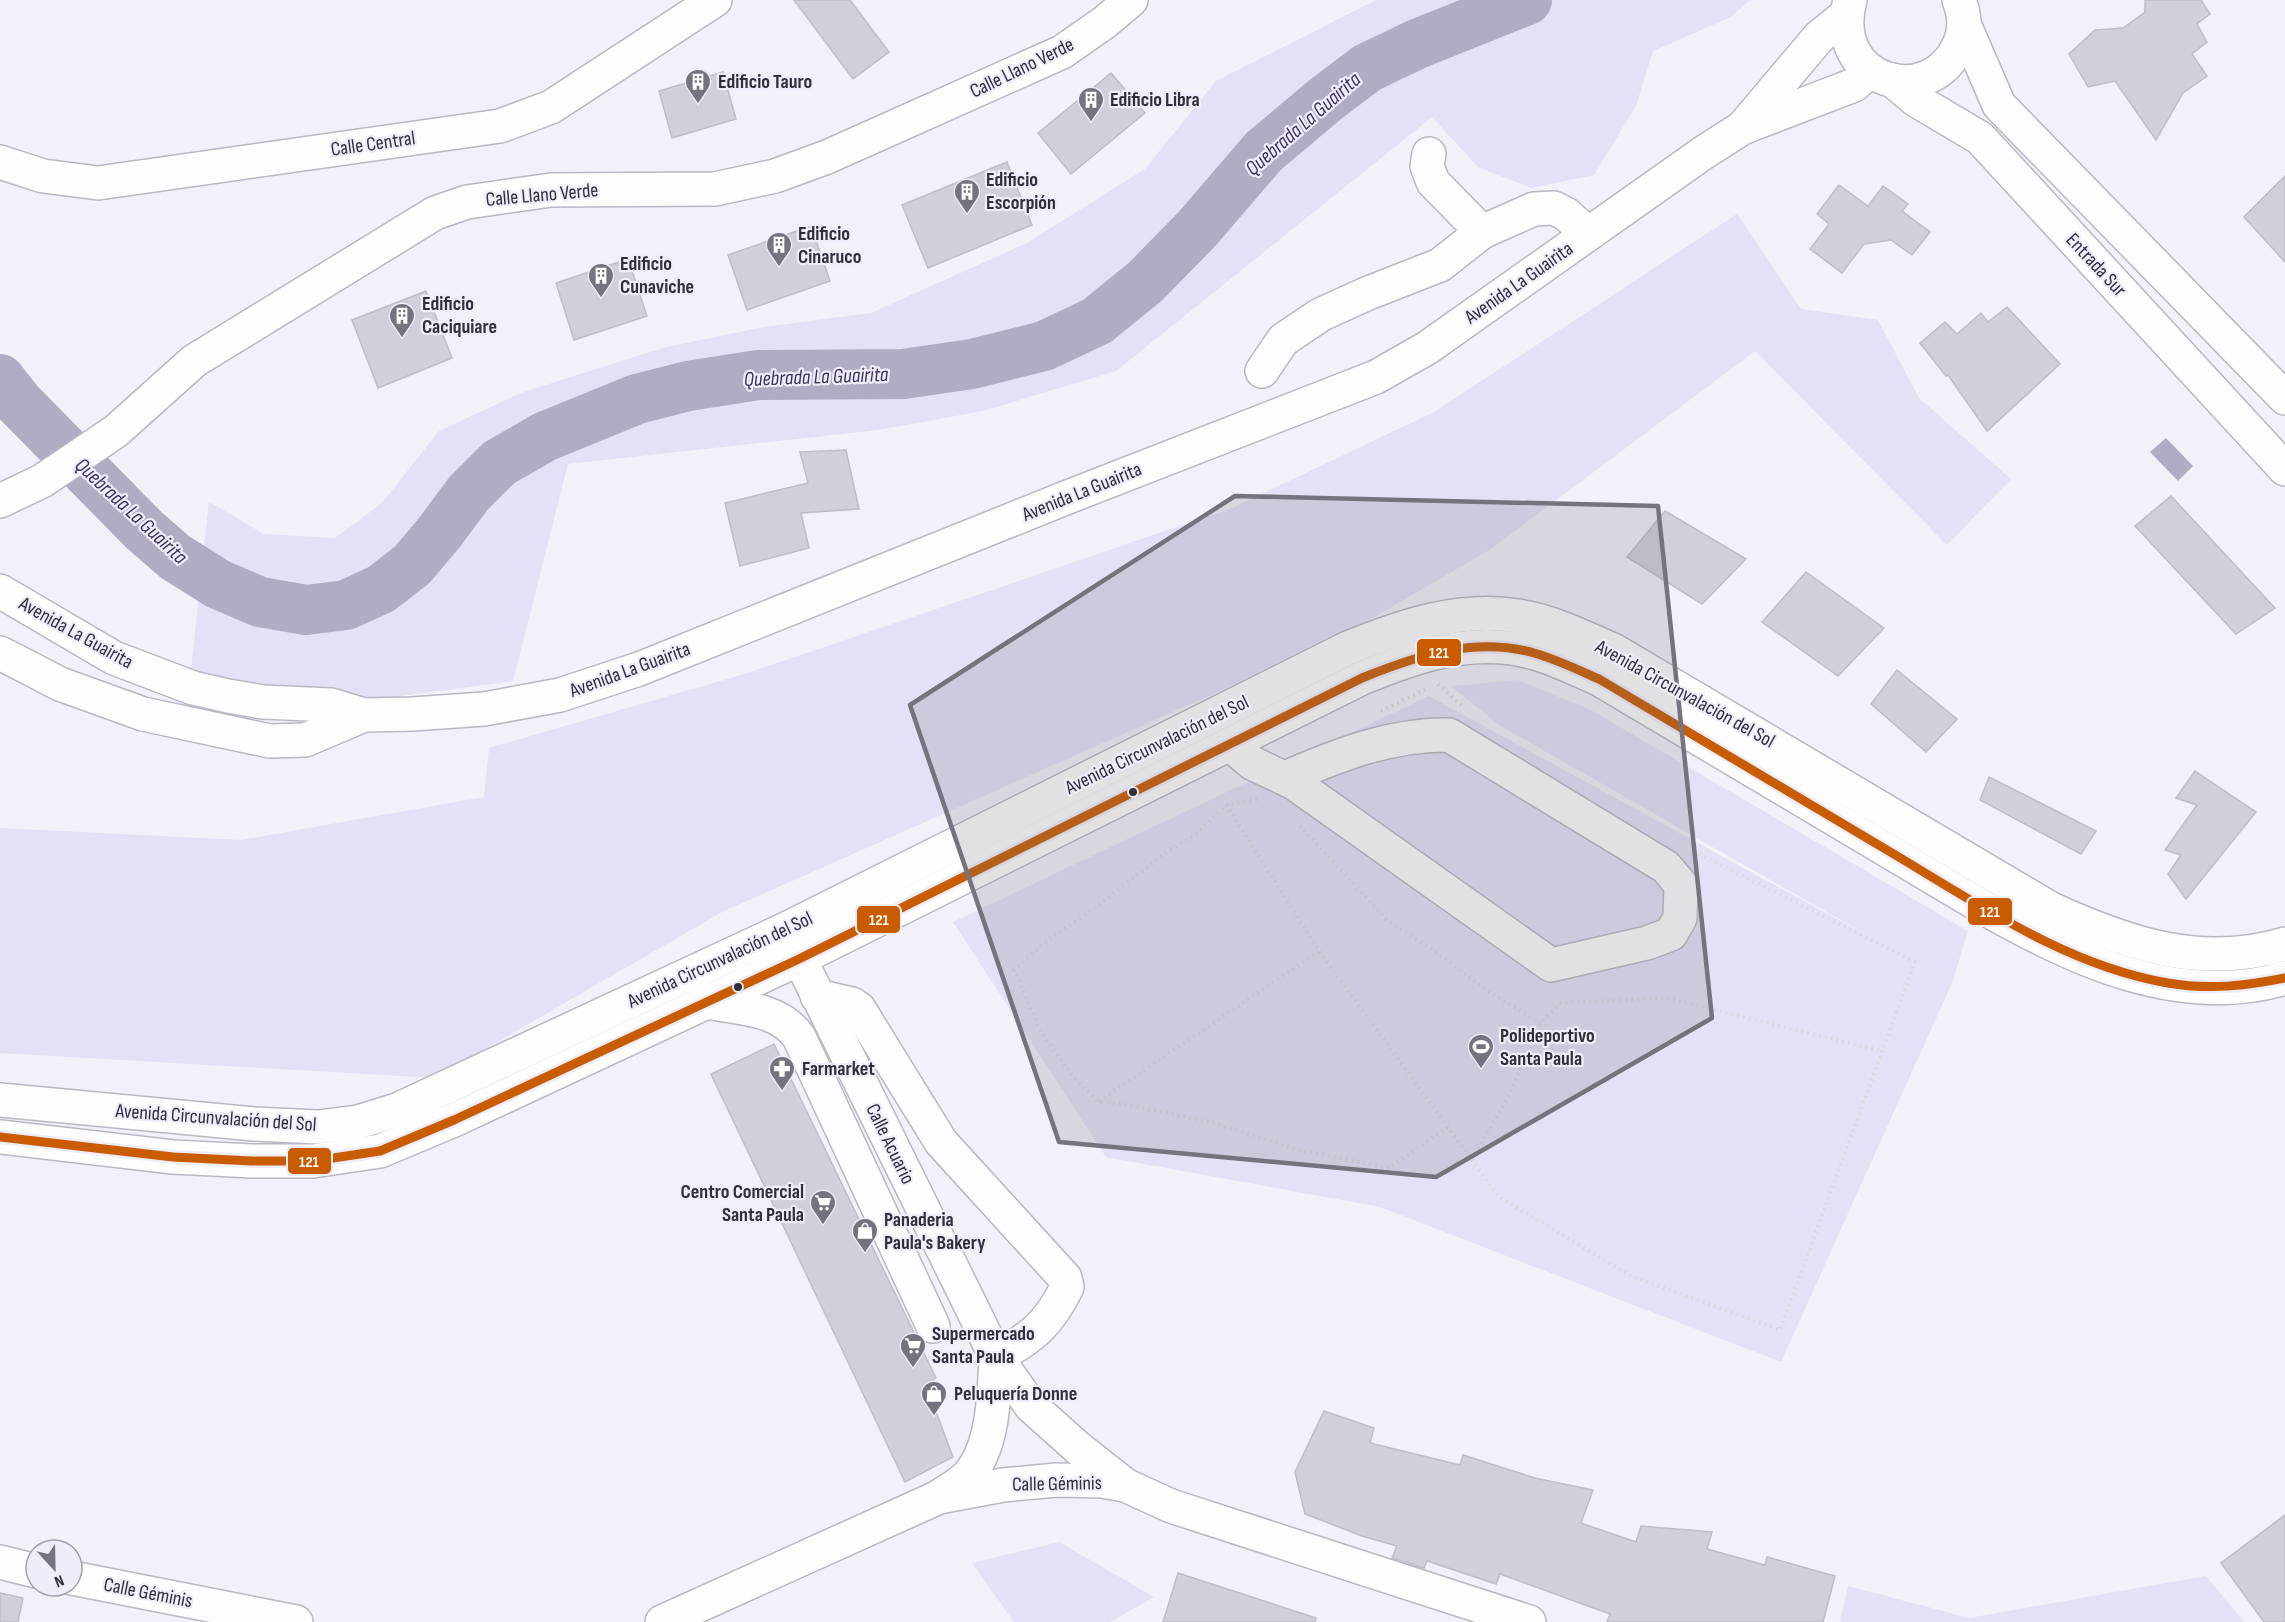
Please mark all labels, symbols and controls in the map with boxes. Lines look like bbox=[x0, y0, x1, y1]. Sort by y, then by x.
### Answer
street label: Calle Llano Verde bbox=[966, 32, 1078, 104]
building icon: Edificio Tauro bbox=[683, 67, 713, 105]
water label: Quebrada La Guairita bbox=[1240, 67, 1366, 181]
place label: Edificio Tauro bbox=[718, 70, 812, 94]
building icon: Edificio Libra bbox=[1076, 85, 1106, 123]
place label: Edificio Libra bbox=[1110, 88, 1200, 112]
street label: Calle Central bbox=[329, 126, 417, 162]
place label: Edificio Escorpión bbox=[986, 168, 1056, 215]
building icon: Edificio Escorpión bbox=[952, 177, 982, 215]
street label: Calle Llano Verde bbox=[485, 178, 599, 212]
place label: Edificio Cinaruco bbox=[798, 222, 861, 269]
street label: Entrada Sur bbox=[2061, 228, 2132, 302]
building icon: Edificio Cinaruco bbox=[764, 230, 794, 268]
street label: Avenida La Guairita bbox=[1459, 237, 1578, 330]
place label: Edificio Cunaviche bbox=[620, 252, 694, 299]
building icon: Edificio Cunaviche bbox=[586, 261, 616, 299]
place label: Edificio Caciquiare bbox=[422, 292, 497, 339]
building icon: Edificio Caciquiare bbox=[387, 301, 417, 339]
water label: Quebrada La Guairita bbox=[743, 362, 889, 392]
water label: Quebrada La Guairita bbox=[70, 453, 193, 570]
street label: Avenida La Guairita bbox=[1018, 457, 1145, 527]
street label: Avenida La Guairita bbox=[14, 591, 137, 674]
street label: Avenida Circunvalación del Sol bbox=[1590, 634, 1779, 753]
street label: Avenida La Guairita bbox=[565, 637, 694, 703]
line badge: 121 bbox=[1416, 638, 1462, 667]
text: 121 bbox=[1429, 644, 1450, 663]
street label: Avenida Circunvalación del Sol bbox=[1060, 690, 1253, 800]
unlabelled marker bbox=[1127, 786, 1139, 798]
line badge: 121 bbox=[1967, 897, 2013, 926]
text: 121 bbox=[1980, 903, 2001, 922]
line badge: 121 bbox=[856, 905, 901, 934]
street label: Avenida Circunvalación del Sol bbox=[623, 907, 816, 1014]
text: 121 bbox=[869, 911, 890, 930]
unlabelled marker bbox=[732, 981, 744, 993]
place label: Polideportivo Santa Paula bbox=[1500, 1024, 1595, 1071]
sports icon: Polideportivo Santa Paula bbox=[1466, 1032, 1496, 1070]
pharmacy icon: Farmarket bbox=[767, 1054, 797, 1092]
place label: Farmarket bbox=[802, 1057, 875, 1081]
street label: Avenida Circunvalación del Sol bbox=[114, 1099, 317, 1137]
street label: Calle Acuario bbox=[860, 1100, 920, 1188]
line badge: 121 bbox=[287, 1147, 332, 1175]
text: 121 bbox=[299, 1153, 320, 1172]
place label: Centro Comercial Santa Paula bbox=[681, 1180, 804, 1227]
supermarket icon: Centro Comercial Santa Paula bbox=[808, 1188, 838, 1226]
place label: Panaderia Paula's Bakery bbox=[884, 1208, 986, 1255]
shop icon: Panaderia Paula's Bakery bbox=[850, 1216, 880, 1254]
place label: Supermercado Santa Paula bbox=[932, 1322, 1035, 1369]
supermarket icon: Supermercado Santa Paula bbox=[898, 1331, 928, 1369]
shop icon: Peluquería Donne bbox=[919, 1379, 949, 1417]
place label: Peluquería Donne bbox=[954, 1382, 1077, 1406]
street label: Calle Géminis bbox=[1012, 1471, 1102, 1497]
north arrow bbox=[24, 1538, 84, 1598]
text: N bbox=[52, 1570, 67, 1591]
street label: Calle Géminis bbox=[102, 1573, 194, 1613]

